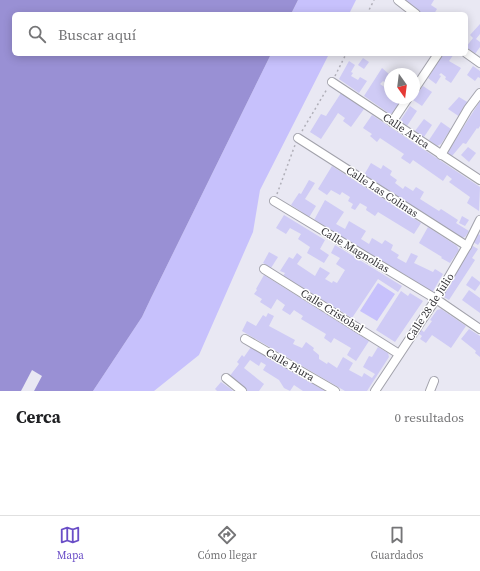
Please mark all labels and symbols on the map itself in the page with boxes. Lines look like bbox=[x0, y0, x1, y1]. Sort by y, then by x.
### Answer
north arrow bbox=[384, 68, 420, 104]
street label: Calle Arica bbox=[380, 110, 433, 152]
street label: Calle Las Colinas bbox=[343, 163, 421, 221]
street label: Calle Magnolias bbox=[318, 224, 392, 277]
street label: Calle 28 de Julio bbox=[402, 270, 458, 344]
street label: Calle Cristobal bbox=[298, 286, 366, 336]
street label: Calle Piura bbox=[263, 345, 317, 385]

